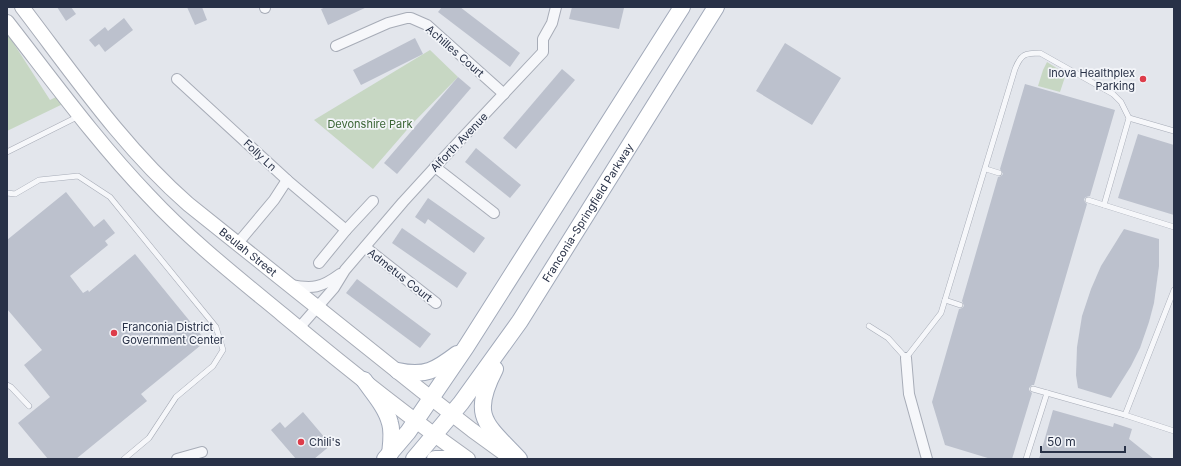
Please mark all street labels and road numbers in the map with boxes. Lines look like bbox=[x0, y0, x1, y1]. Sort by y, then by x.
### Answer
street label: Achilles Court bbox=[423, 22, 487, 80]
street label: Alforth Avenue bbox=[427, 110, 491, 174]
street label: Folly Ln bbox=[241, 136, 279, 174]
street label: Franconia-Springfield Parkway bbox=[539, 141, 636, 284]
street label: Beulah Street bbox=[216, 225, 280, 279]
street label: Admetus Court bbox=[365, 245, 436, 305]

